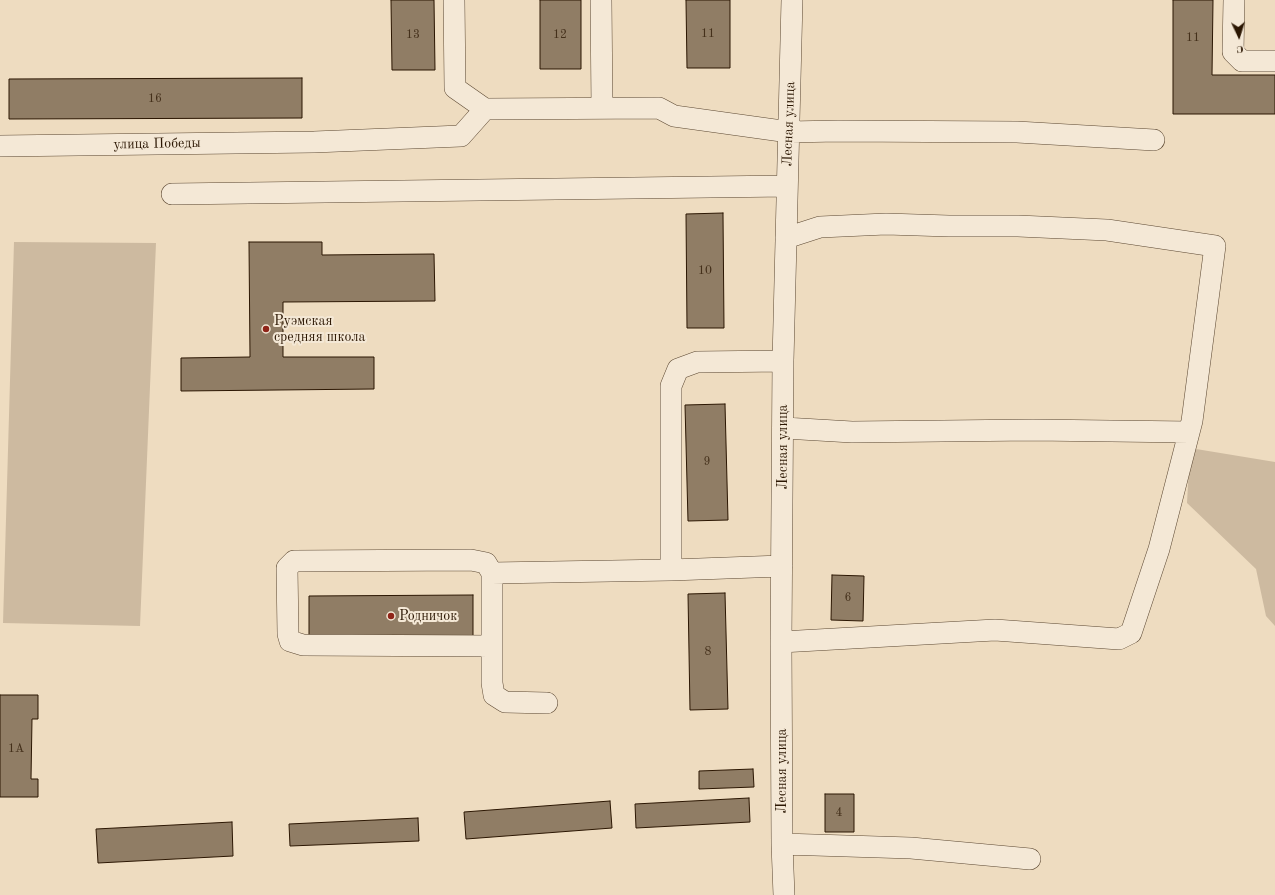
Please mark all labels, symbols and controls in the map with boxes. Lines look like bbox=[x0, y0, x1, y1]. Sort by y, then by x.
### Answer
north arrow bbox=[1219, 16, 1259, 56]
house number: 11 bbox=[701, 27, 715, 41]
house number: 13 bbox=[406, 28, 420, 42]
house number: 12 bbox=[553, 28, 567, 42]
house number: 11 bbox=[1186, 31, 1200, 45]
text: С bbox=[1236, 43, 1244, 54]
street label: Лесная улица bbox=[779, 81, 799, 167]
house number: 16 bbox=[148, 92, 162, 106]
street label: улица Победы bbox=[113, 135, 201, 153]
house number: 10 bbox=[698, 264, 712, 278]
place label: Руэмская средняя школа bbox=[274, 313, 365, 346]
marker: Руэмская средняя школа bbox=[261, 324, 271, 334]
street label: Лесная улица bbox=[775, 404, 791, 490]
house number: 9 bbox=[704, 455, 710, 469]
house number: 6 bbox=[845, 591, 851, 605]
place label: Родничок bbox=[399, 608, 457, 624]
marker: Родничок bbox=[386, 611, 396, 621]
house number: 8 bbox=[705, 645, 711, 659]
street label: Лесная улица bbox=[774, 728, 790, 814]
house number: 1А bbox=[8, 742, 24, 756]
house number: 4 bbox=[836, 806, 842, 820]

